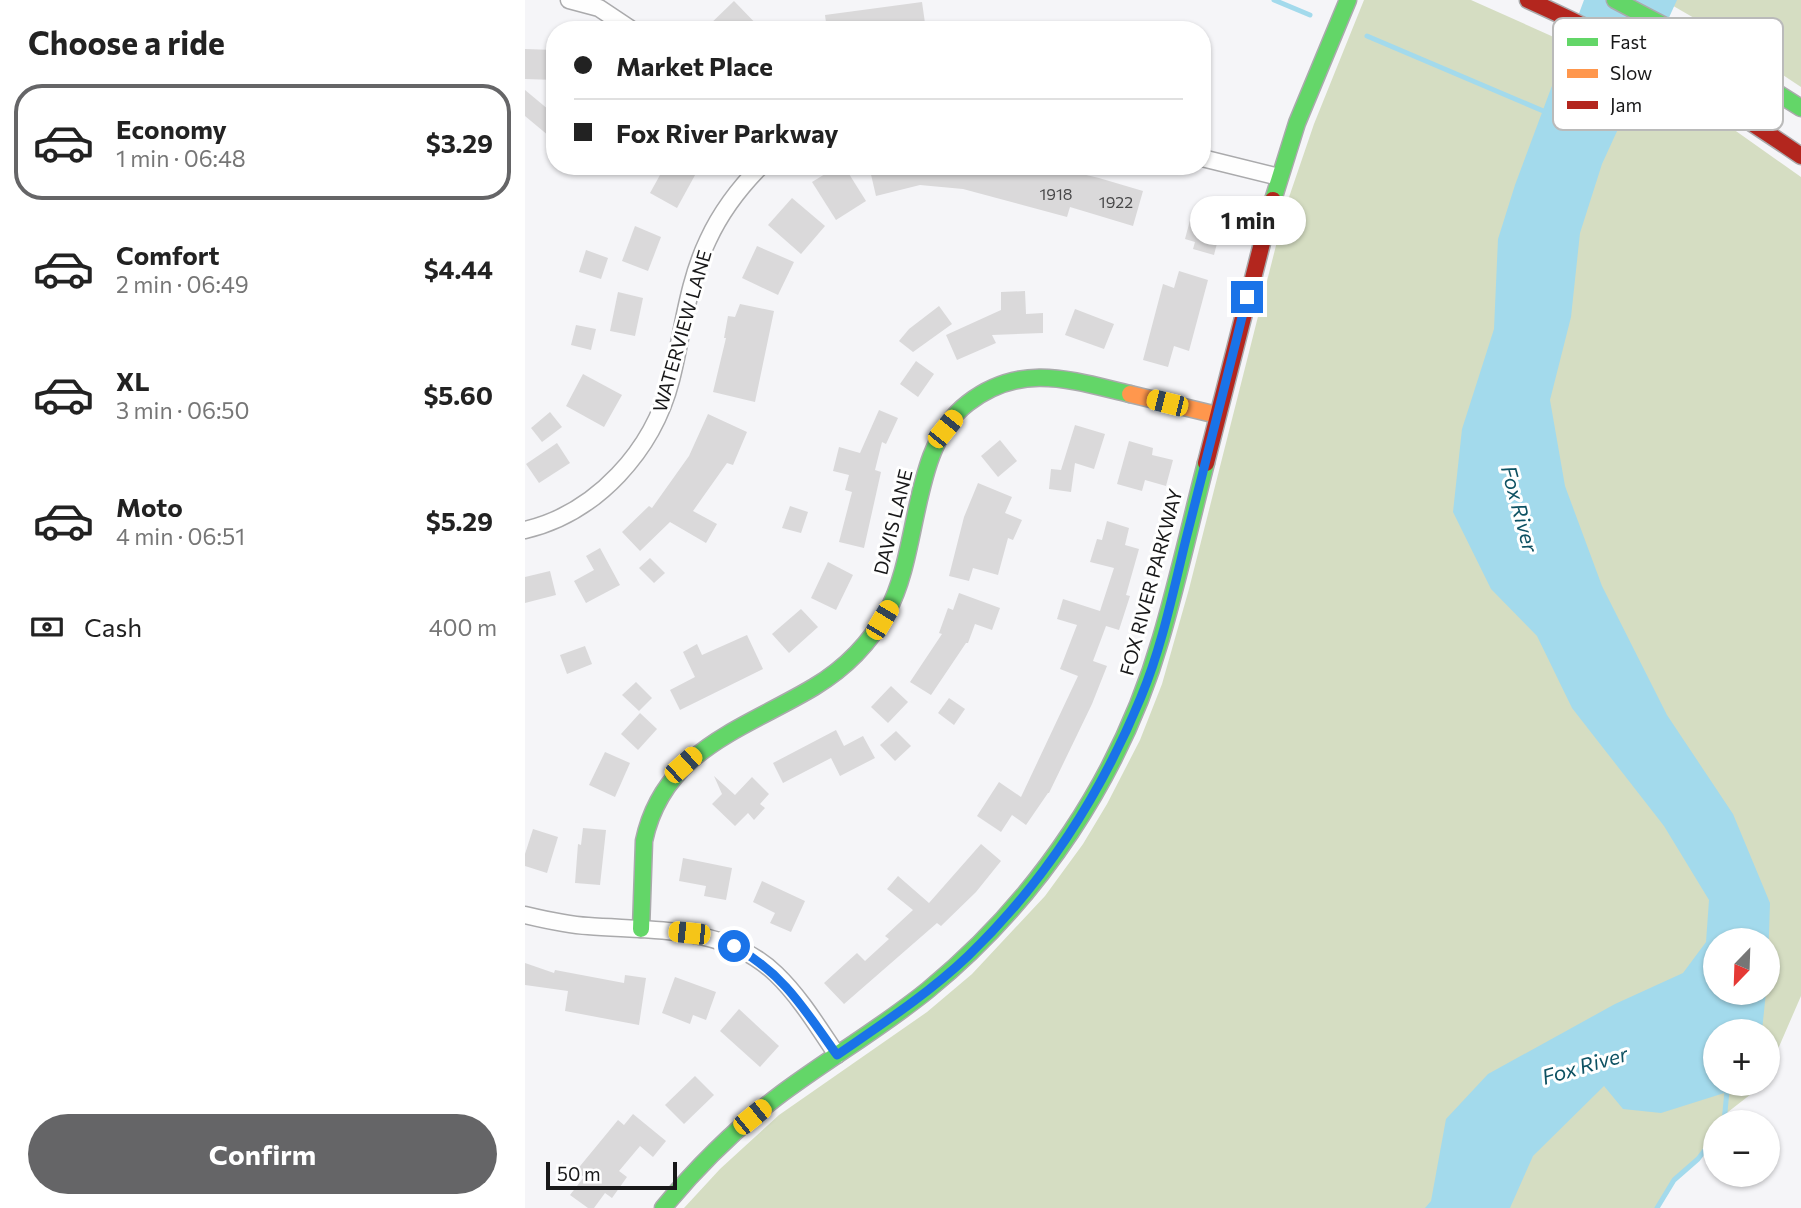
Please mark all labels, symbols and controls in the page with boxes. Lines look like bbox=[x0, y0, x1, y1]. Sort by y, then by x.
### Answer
legend bbox=[1553, 18, 1783, 130]
text: Choose a ride bbox=[28, 22, 225, 62]
text: Fast bbox=[1610, 30, 1647, 53]
text: Market Place bbox=[616, 50, 773, 81]
text: Slow bbox=[1610, 61, 1652, 84]
text: Jam bbox=[1610, 93, 1642, 116]
icon: car bbox=[32, 111, 95, 174]
text: Economy bbox=[116, 113, 227, 144]
text: Fox River Parkway bbox=[616, 117, 839, 148]
text: $3.29 bbox=[426, 127, 493, 158]
text: 1 min · 06:48 bbox=[116, 144, 246, 172]
house number: 1918 bbox=[1039, 184, 1073, 203]
house number: 1922 bbox=[1099, 192, 1133, 211]
callout: 1 min bbox=[1189, 196, 1305, 244]
text: 1 min bbox=[1221, 206, 1275, 234]
icon: car bbox=[32, 237, 95, 300]
text: Comfort bbox=[116, 239, 219, 270]
street label: WATERVIEW LANE bbox=[647, 247, 716, 415]
text: $4.44 bbox=[424, 253, 493, 284]
text: 2 min · 06:49 bbox=[116, 270, 249, 298]
route end bbox=[1231, 281, 1263, 313]
icon: car bbox=[32, 363, 95, 426]
text: XL bbox=[116, 365, 150, 396]
text: $5.60 bbox=[423, 379, 493, 410]
car bbox=[1145, 388, 1190, 418]
text: 3 min · 06:50 bbox=[116, 396, 250, 424]
car bbox=[924, 406, 967, 452]
water label: Fox River bbox=[1497, 463, 1544, 555]
street label: DAVIS LANE bbox=[868, 467, 917, 577]
street label: FOX RIVER PARKWAY bbox=[1115, 486, 1187, 678]
icon: car bbox=[32, 489, 95, 552]
text: Moto bbox=[116, 491, 183, 522]
text: $5.29 bbox=[426, 505, 493, 536]
text: 4 min · 06:51 bbox=[116, 522, 245, 550]
car bbox=[863, 597, 902, 643]
icon: cash bbox=[28, 608, 66, 646]
text: Cash bbox=[84, 611, 142, 642]
text: 400 m bbox=[429, 613, 497, 641]
car bbox=[661, 743, 706, 787]
car bbox=[668, 920, 711, 946]
north arrow bbox=[1703, 928, 1780, 1004]
map controls bbox=[1703, 928, 1780, 1187]
route start bbox=[718, 930, 750, 962]
button: + bbox=[1703, 1019, 1780, 1096]
water label: Fox River bbox=[1539, 1040, 1631, 1089]
car bbox=[730, 1096, 775, 1138]
button: − bbox=[1703, 1110, 1780, 1187]
button: Confirm bbox=[28, 1114, 497, 1194]
scale bar bbox=[546, 1159, 677, 1191]
text: 50 m bbox=[557, 1162, 601, 1185]

